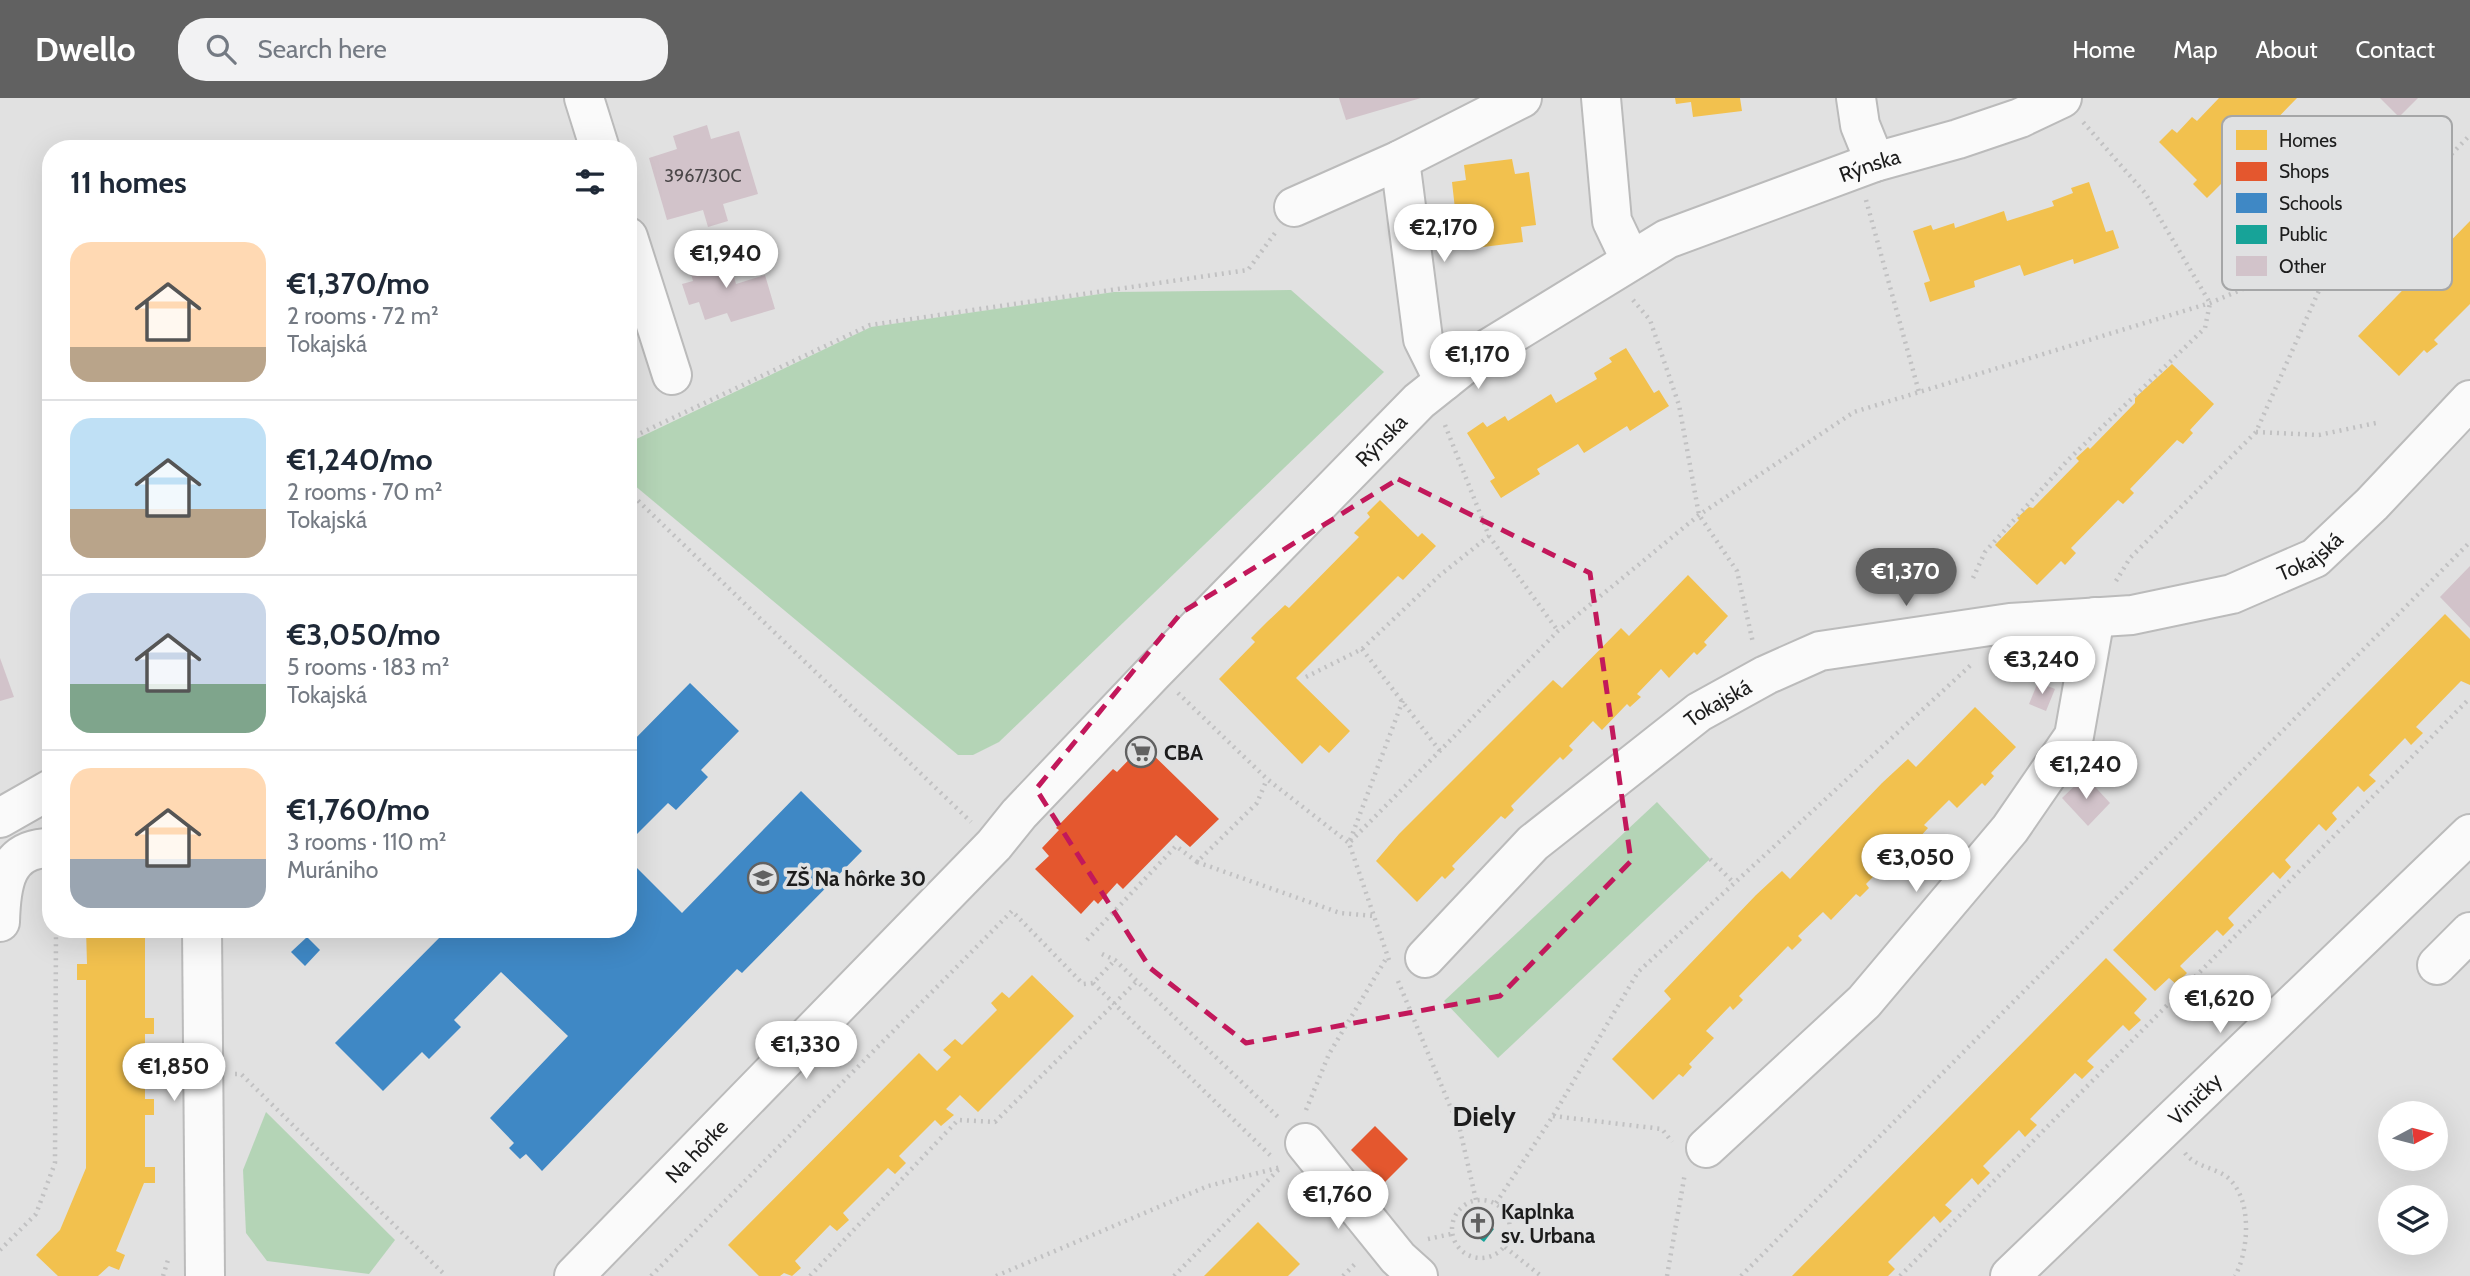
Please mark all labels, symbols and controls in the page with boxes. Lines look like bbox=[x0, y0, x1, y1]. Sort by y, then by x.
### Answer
search box bbox=[178, 18, 668, 81]
text: Dwello bbox=[35, 29, 136, 69]
icon: search bbox=[202, 30, 240, 68]
text: Search here bbox=[258, 33, 387, 65]
text: Home bbox=[2072, 35, 2135, 64]
text: Map bbox=[2173, 35, 2218, 64]
text: About bbox=[2256, 35, 2318, 64]
text: Contact bbox=[2356, 35, 2435, 64]
legend bbox=[2222, 116, 2452, 290]
text: Homes bbox=[2279, 129, 2337, 152]
street label: Rýnska bbox=[1836, 143, 1903, 187]
text: Shops bbox=[2279, 160, 2329, 183]
icon: filters bbox=[571, 163, 609, 201]
text: 11 homes bbox=[70, 164, 187, 201]
house number: 3967/30C bbox=[664, 165, 742, 187]
text: Schools bbox=[2279, 192, 2342, 215]
pin: €2,170 bbox=[1387, 204, 1501, 264]
text: €2,170 bbox=[1410, 213, 1478, 241]
text: Public bbox=[2279, 223, 2328, 246]
pin: €1,940 bbox=[669, 230, 783, 290]
text: €1,940 bbox=[690, 239, 762, 267]
text: Other bbox=[2279, 255, 2326, 278]
text: €1,370/mo bbox=[287, 265, 429, 302]
icon: home bbox=[126, 270, 210, 354]
text: 2 rooms · 72 m² bbox=[287, 302, 439, 330]
text: Tokajská bbox=[287, 330, 367, 358]
pin: €1,170 bbox=[1421, 331, 1535, 391]
text: €1,170 bbox=[1446, 340, 1510, 368]
street label: Rýnska bbox=[1350, 409, 1412, 471]
text: €1,240/mo bbox=[287, 441, 433, 478]
icon: home bbox=[126, 446, 210, 530]
text: 2 rooms · 70 m² bbox=[287, 478, 442, 506]
text: Tokajská bbox=[287, 506, 367, 534]
street label: Tokajská bbox=[2273, 526, 2347, 586]
pin: €1,370 bbox=[1849, 548, 1963, 608]
text: €1,370 bbox=[1872, 557, 1940, 585]
text: €3,050/mo bbox=[287, 616, 440, 653]
icon: home bbox=[126, 621, 210, 705]
pin: €3,240 bbox=[1985, 636, 2099, 696]
text: €3,240 bbox=[2004, 645, 2080, 673]
text: 5 rooms · 183 m² bbox=[287, 653, 449, 681]
street label: Tokajská bbox=[1679, 673, 1755, 732]
text: Tokajská bbox=[287, 681, 367, 709]
supermarket icon: CBA bbox=[1124, 735, 1158, 769]
place label: CBA bbox=[1164, 740, 1204, 765]
pin: €1,240 bbox=[2029, 742, 2143, 801]
text: €1,240 bbox=[2050, 750, 2122, 778]
text: €1,760/mo bbox=[287, 791, 430, 828]
icon: home bbox=[126, 796, 210, 880]
text: 3 rooms · 110 m² bbox=[287, 828, 446, 856]
pin: €3,050 bbox=[1859, 834, 1973, 894]
text: €3,050 bbox=[1877, 843, 1955, 871]
text: Murániho bbox=[287, 856, 378, 884]
school or university icon: ZŠ Na hôrke 30 bbox=[746, 861, 780, 895]
place label: ZŠ Na hôrke 30 bbox=[786, 866, 926, 891]
pin: €1,620 bbox=[2163, 976, 2277, 1035]
text: €1,620 bbox=[2185, 984, 2255, 1012]
pin: €1,330 bbox=[749, 1021, 863, 1081]
text: €1,330 bbox=[771, 1030, 841, 1058]
pin: €1,850 bbox=[117, 1044, 231, 1103]
text: €1,850 bbox=[138, 1052, 210, 1080]
street label: Viničky bbox=[2163, 1067, 2227, 1130]
district label: Diely bbox=[1452, 1099, 1516, 1133]
north arrow bbox=[2378, 1101, 2448, 1171]
map controls bbox=[2378, 1101, 2448, 1255]
street label: Na hôrke bbox=[660, 1114, 733, 1188]
pin: €1,760 bbox=[1281, 1172, 1395, 1231]
text: €1,760 bbox=[1304, 1180, 1372, 1208]
button: layers bbox=[2378, 1185, 2448, 1255]
place label: Kaplnka sv. Urbana bbox=[1501, 1199, 1596, 1248]
church icon: Kaplnka sv. Urbana bbox=[1461, 1206, 1495, 1240]

